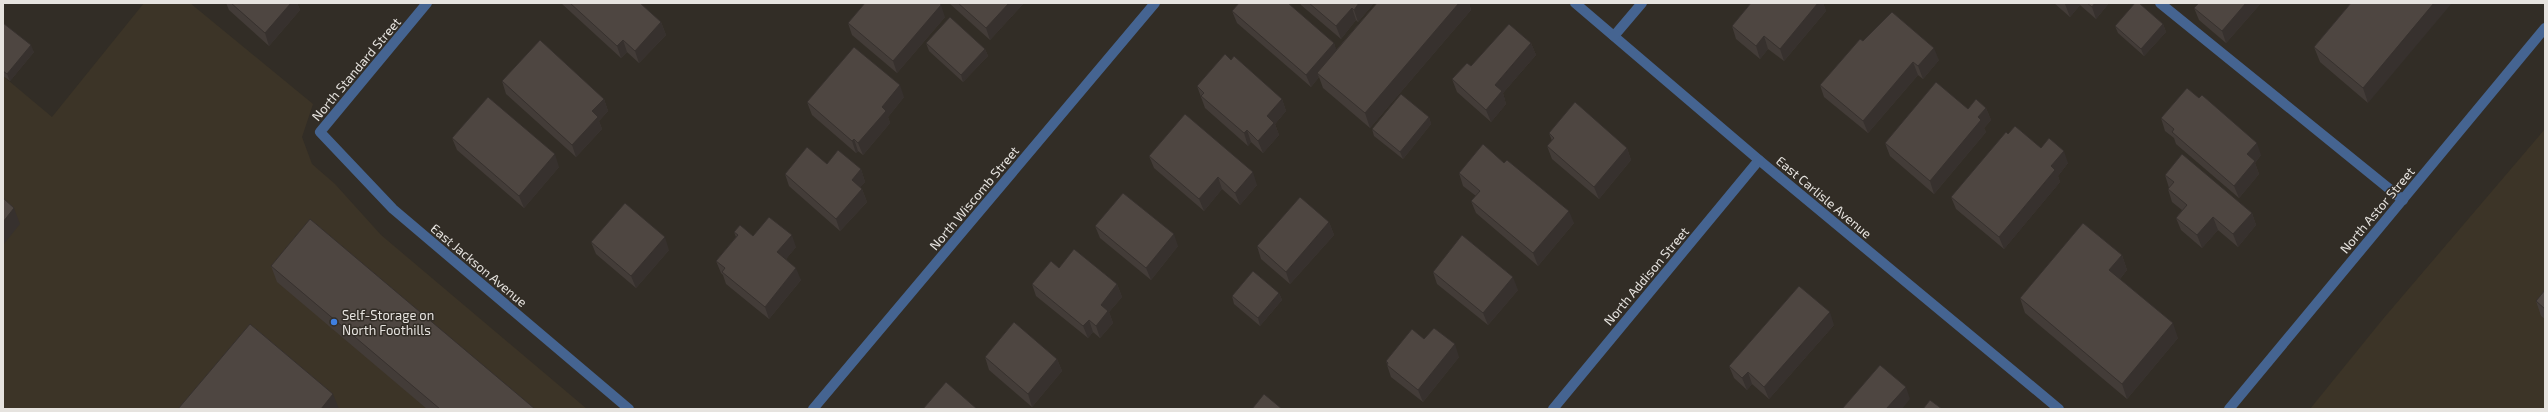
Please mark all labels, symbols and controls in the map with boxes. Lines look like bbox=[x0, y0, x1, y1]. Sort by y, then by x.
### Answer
street label: North Standard Street bbox=[308, 14, 404, 124]
street label: North Wiscomb Street bbox=[926, 143, 1022, 253]
street label: East Carlisle Avenue bbox=[1773, 153, 1875, 241]
street label: North Astor Street bbox=[2336, 164, 2418, 256]
street label: East Jackson Avenue bbox=[428, 220, 530, 310]
street label: North Addison Street bbox=[1600, 223, 1692, 328]
place label: Self-Storage on North Foothills bbox=[342, 307, 434, 338]
marker: Self-Storage on North Foothills bbox=[329, 317, 339, 327]

